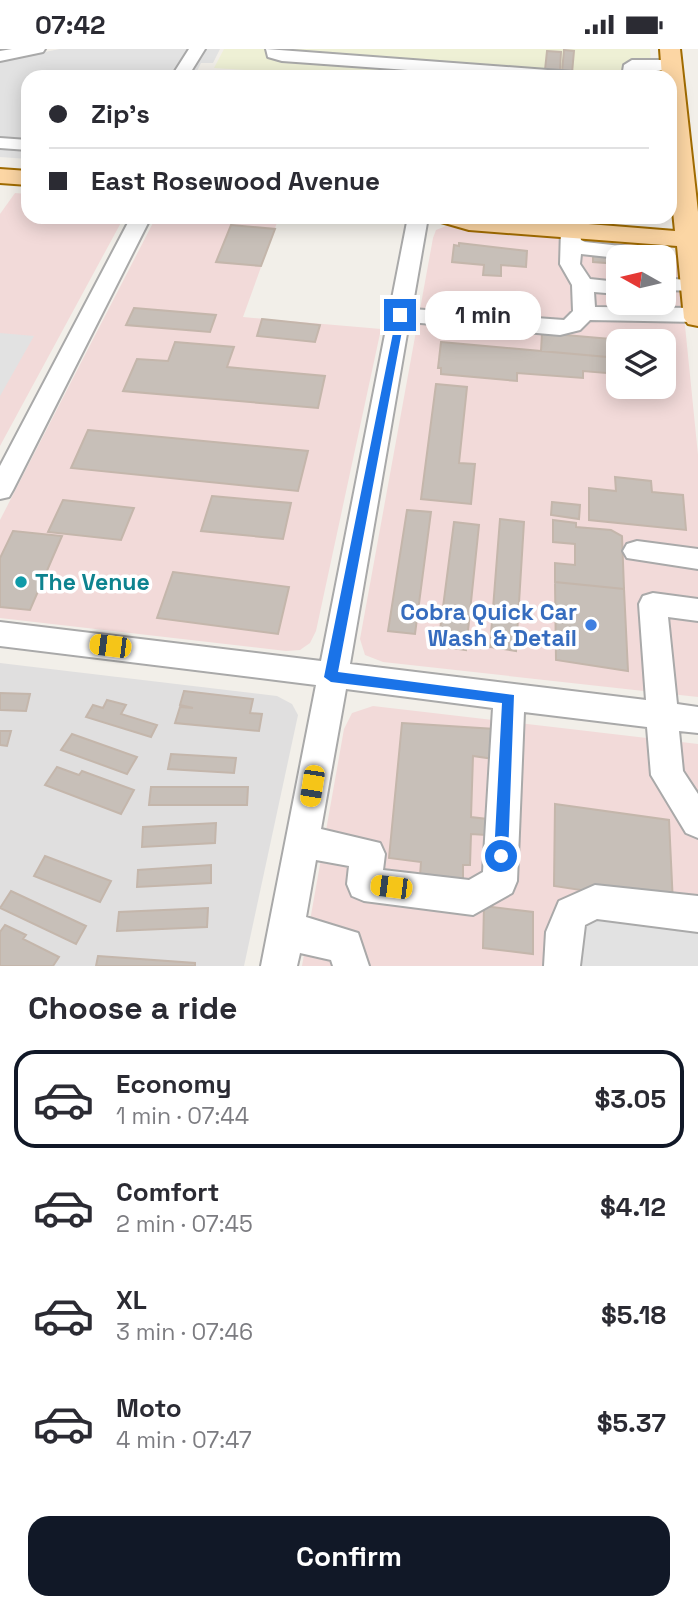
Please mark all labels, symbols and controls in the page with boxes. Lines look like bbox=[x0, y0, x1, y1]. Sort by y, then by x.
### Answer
text: 07:42 bbox=[35, 8, 105, 42]
text: Zip's bbox=[91, 97, 150, 131]
text: East Rosewood Avenue bbox=[91, 164, 380, 198]
north arrow bbox=[606, 245, 676, 315]
map controls bbox=[606, 245, 676, 399]
callout: 1 min bbox=[424, 291, 540, 339]
route end bbox=[384, 299, 416, 331]
text: 1 min bbox=[455, 300, 511, 330]
button: layers bbox=[606, 329, 676, 399]
place label: The Venue bbox=[35, 567, 150, 597]
marker: The Venue bbox=[13, 574, 29, 590]
place label: Cobra Quick Car Wash & Detail bbox=[400, 597, 577, 653]
marker: Cobra Quick Car Wash & Detail bbox=[583, 617, 599, 633]
car bbox=[88, 633, 133, 659]
car bbox=[299, 764, 326, 808]
route start bbox=[485, 840, 517, 872]
car bbox=[369, 874, 414, 900]
text: Choose a ride bbox=[28, 988, 238, 1028]
text: Economy bbox=[116, 1067, 232, 1101]
icon: car bbox=[32, 1068, 95, 1131]
text: $3.05 bbox=[595, 1082, 666, 1116]
text: 1 min · 07:44 bbox=[116, 1101, 249, 1131]
text: Comfort bbox=[116, 1175, 219, 1209]
icon: car bbox=[32, 1176, 95, 1239]
text: $4.12 bbox=[600, 1190, 666, 1224]
text: 2 min · 07:45 bbox=[116, 1209, 253, 1239]
text: XL bbox=[116, 1283, 147, 1317]
icon: car bbox=[32, 1284, 95, 1347]
text: $5.18 bbox=[601, 1298, 666, 1332]
text: 3 min · 07:46 bbox=[116, 1317, 253, 1347]
text: Moto bbox=[116, 1391, 182, 1425]
icon: car bbox=[32, 1392, 95, 1455]
text: $5.37 bbox=[597, 1406, 666, 1440]
text: 4 min · 07:47 bbox=[116, 1425, 252, 1455]
button: Confirm bbox=[28, 1516, 670, 1596]

